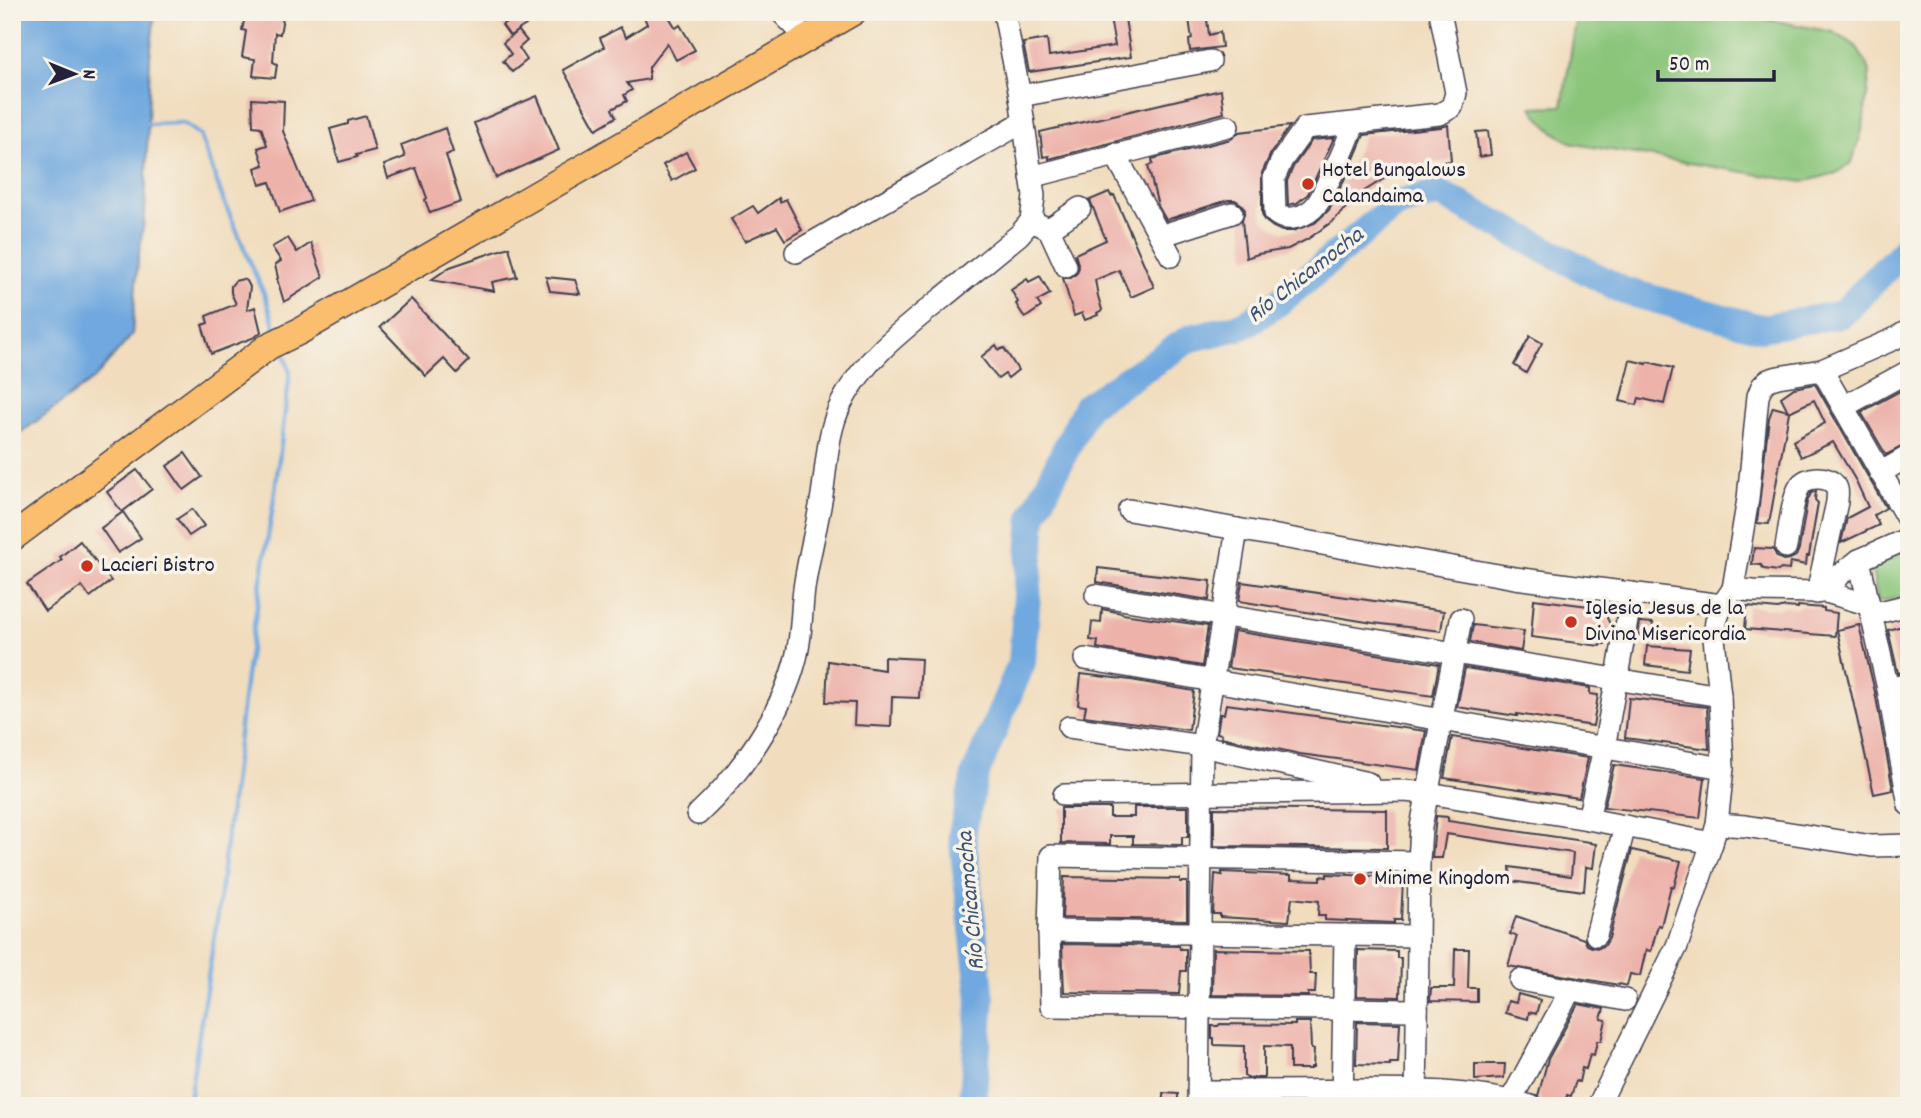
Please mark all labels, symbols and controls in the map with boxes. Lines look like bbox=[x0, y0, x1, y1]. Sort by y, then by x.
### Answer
north arrow bbox=[38, 38, 108, 108]
scale bar bbox=[1658, 38, 1774, 82]
text: 50 m bbox=[1669, 51, 1709, 81]
text: N bbox=[74, 69, 101, 79]
place label: Hotel Bungalows Calandaima bbox=[1322, 155, 1466, 214]
marker: Hotel Bungalows Calandaima bbox=[1300, 176, 1316, 192]
water label: Río Chicamocha bbox=[1241, 219, 1373, 332]
place label: Lacieri Bistro bbox=[101, 550, 215, 583]
marker: Lacieri Bistro bbox=[79, 558, 95, 574]
place label: Iglesia Jesus de la Divina Misericordia bbox=[1585, 593, 1747, 652]
marker: Iglesia Jesus de la Divina Misericordia bbox=[1563, 614, 1579, 630]
water label: Río Chicamocha bbox=[949, 828, 995, 972]
place label: Minime Kingdom bbox=[1374, 863, 1510, 896]
marker: Minime Kingdom bbox=[1352, 871, 1368, 887]

